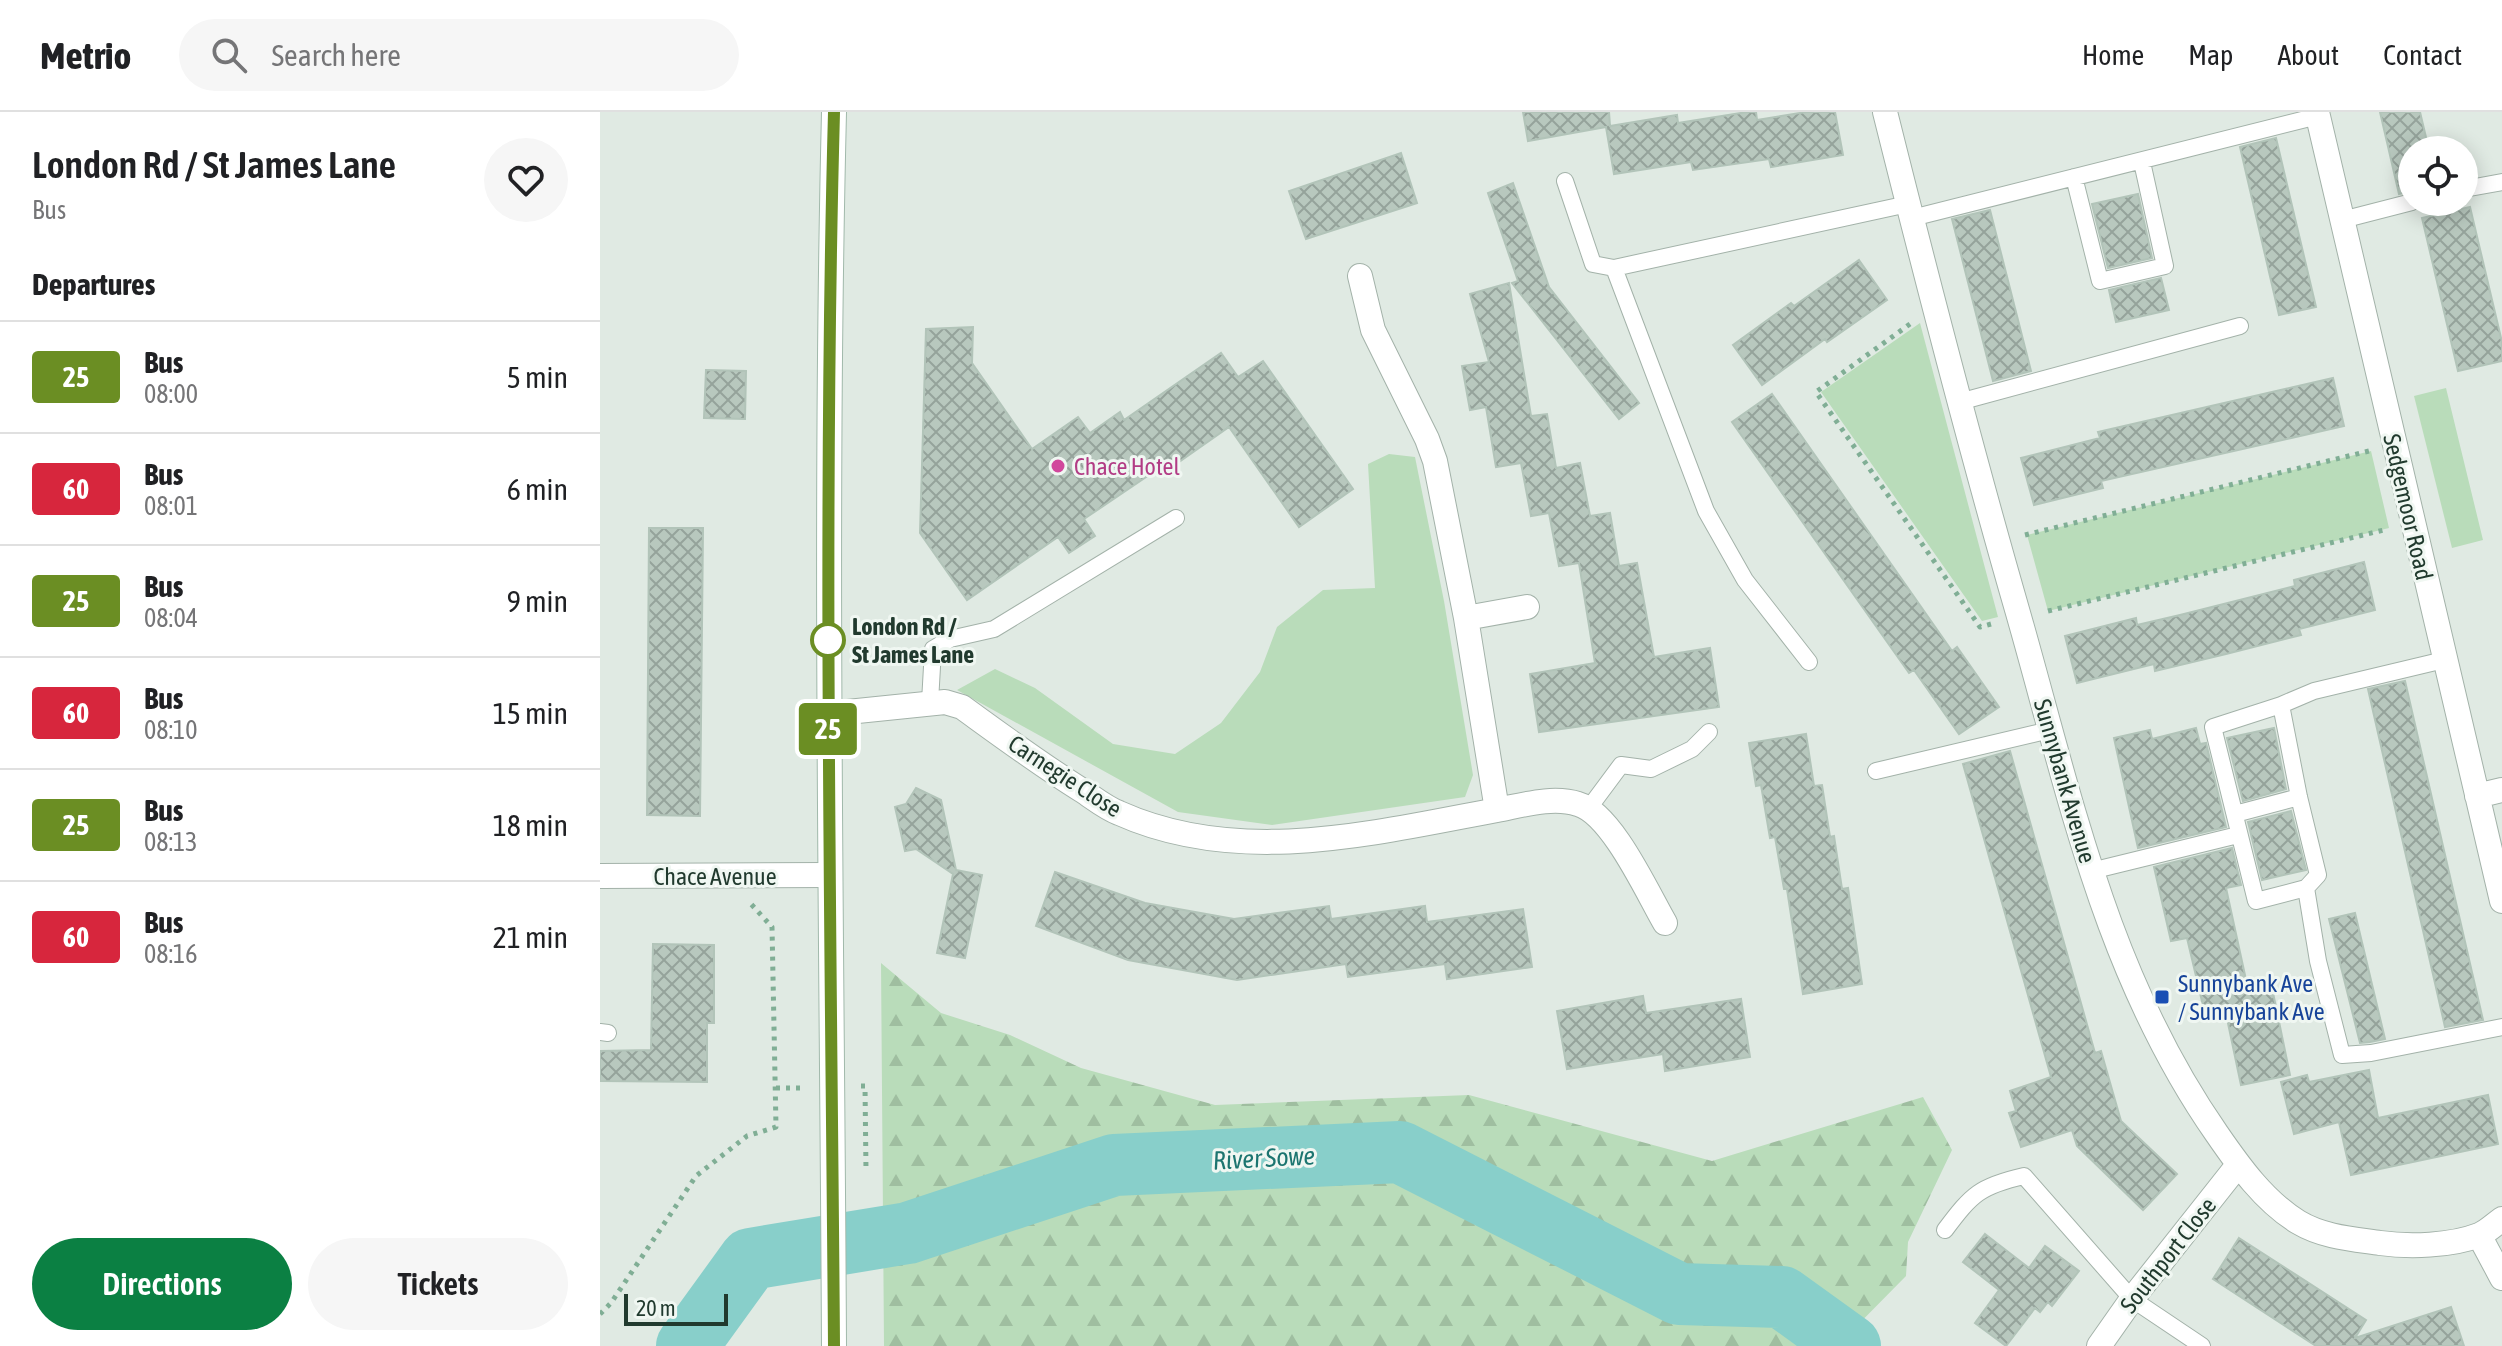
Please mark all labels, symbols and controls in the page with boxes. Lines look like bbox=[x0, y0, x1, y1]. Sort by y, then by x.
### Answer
search box bbox=[179, 19, 739, 91]
icon: search bbox=[207, 33, 251, 77]
text: Metrio bbox=[40, 34, 131, 77]
text: Search here bbox=[271, 38, 401, 72]
text: Home bbox=[2082, 39, 2144, 71]
text: Map bbox=[2188, 39, 2233, 71]
text: About bbox=[2277, 39, 2339, 71]
text: Contact bbox=[2383, 39, 2462, 71]
map controls bbox=[2398, 136, 2478, 216]
button: locate bbox=[2398, 136, 2478, 216]
button: heart bbox=[484, 138, 568, 222]
text: London Rd / St James Lane bbox=[32, 143, 396, 186]
text: Bus bbox=[32, 195, 66, 225]
text: Departures bbox=[32, 267, 155, 301]
text: Bus bbox=[144, 345, 183, 379]
text: 5 min bbox=[507, 360, 568, 394]
text: 25 bbox=[63, 361, 89, 393]
text: 08:00 bbox=[144, 379, 198, 409]
street label: Sedgemoor Road bbox=[2378, 431, 2438, 583]
place label: Chace Hotel bbox=[1074, 453, 1180, 480]
text: Bus bbox=[144, 457, 183, 491]
marker: Chace Hotel bbox=[1049, 457, 1067, 475]
text: 6 min bbox=[507, 472, 568, 506]
text: 60 bbox=[63, 473, 89, 505]
text: 08:01 bbox=[144, 491, 198, 521]
text: Bus bbox=[144, 569, 183, 603]
text: 9 min bbox=[507, 584, 568, 618]
text: 25 bbox=[63, 585, 89, 617]
text: 08:04 bbox=[144, 603, 198, 633]
place label: London Rd / St James Lane bbox=[852, 613, 974, 668]
marker: London Rd / St James Lane bbox=[811, 623, 845, 657]
text: Bus bbox=[144, 681, 183, 715]
text: 15 min bbox=[493, 696, 568, 730]
street label: Sunnybank Avenue bbox=[2029, 696, 2101, 866]
text: 60 bbox=[63, 697, 89, 729]
line badge: 25 bbox=[792, 703, 864, 755]
text: 25 bbox=[815, 713, 841, 745]
text: 08:10 bbox=[144, 715, 198, 745]
street label: Carnegie Close bbox=[1003, 730, 1127, 822]
text: Bus bbox=[144, 793, 183, 827]
text: 18 min bbox=[493, 808, 568, 842]
text: 25 bbox=[63, 809, 89, 841]
text: 08:13 bbox=[144, 827, 198, 857]
street label: Chace Avenue bbox=[653, 863, 777, 890]
text: Bus bbox=[144, 905, 183, 939]
text: 21 min bbox=[493, 920, 568, 954]
text: 60 bbox=[63, 921, 89, 953]
text: 08:16 bbox=[144, 939, 198, 969]
place label: Sunnybank Ave / Sunnybank Ave bbox=[2178, 970, 2325, 1025]
marker: Sunnybank Ave / Sunnybank Ave bbox=[2153, 988, 2171, 1006]
water label: River Sowe bbox=[1212, 1140, 1316, 1176]
street label: Southport Close bbox=[2115, 1192, 2221, 1318]
button: Directions bbox=[32, 1238, 292, 1330]
button: Tickets bbox=[308, 1238, 568, 1330]
scale bar bbox=[624, 1290, 728, 1326]
text: 20 m bbox=[636, 1295, 676, 1321]

